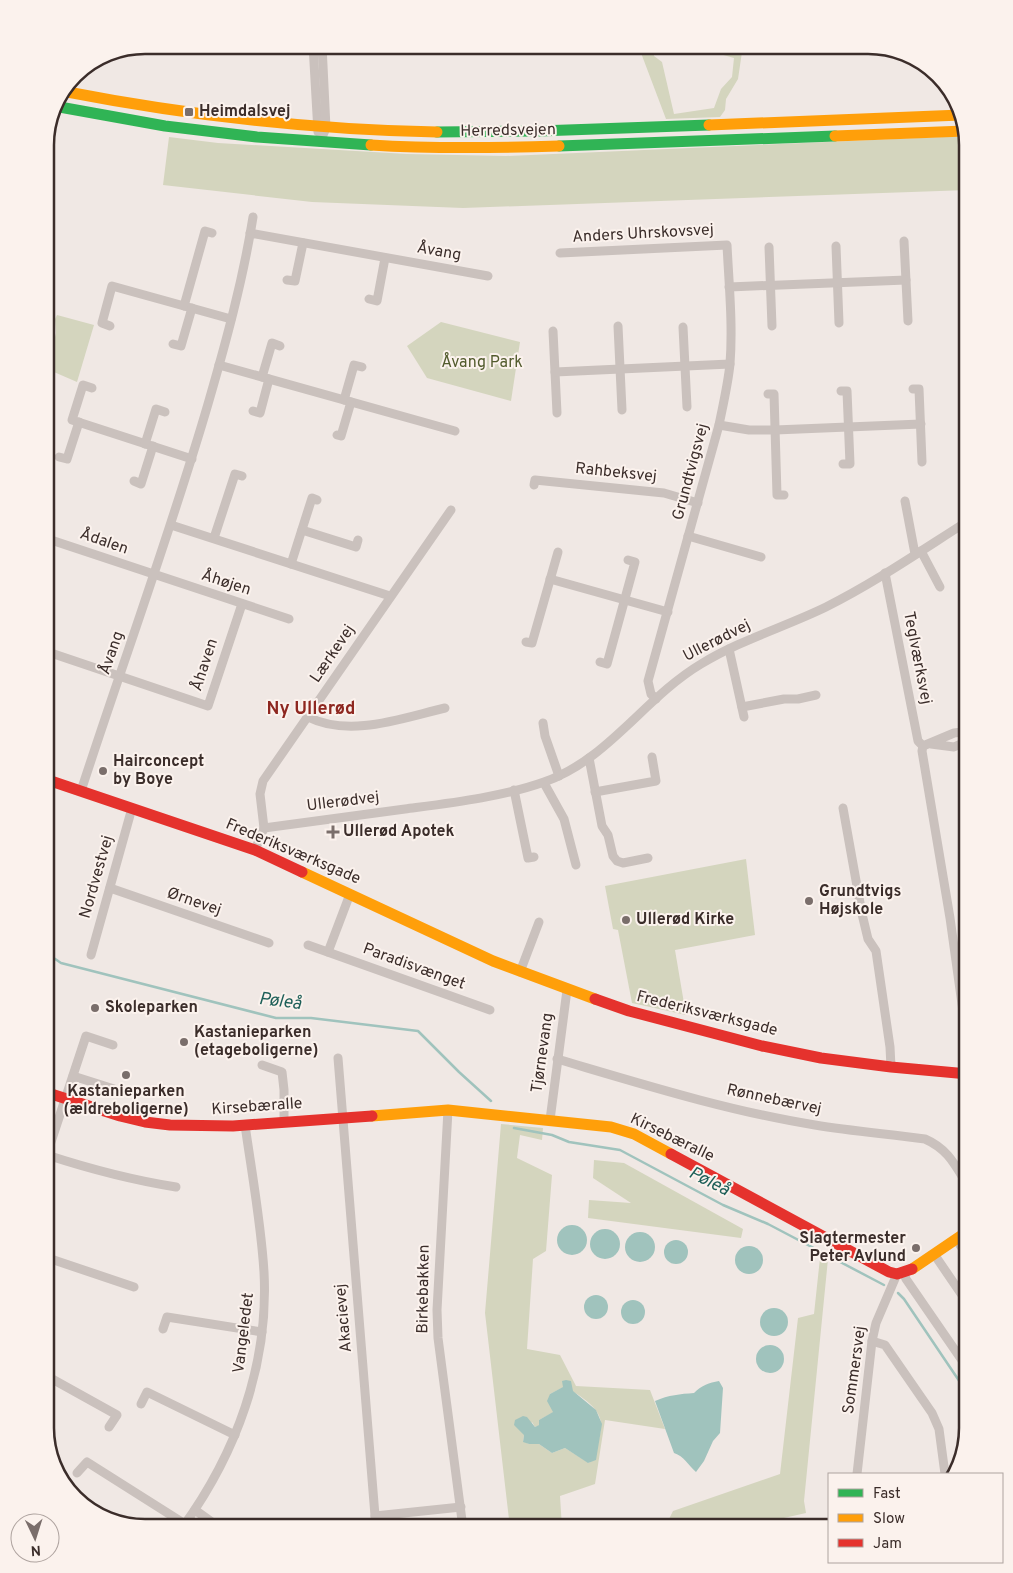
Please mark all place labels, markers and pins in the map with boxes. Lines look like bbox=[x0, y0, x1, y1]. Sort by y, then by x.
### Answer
place label: Heimdalsvej bbox=[199, 102, 291, 122]
marker: Heimdalsvej bbox=[183, 106, 195, 118]
place label: Hairconcept by Boye bbox=[113, 752, 204, 790]
marker: Hairconcept by Boye bbox=[97, 765, 109, 777]
place label: Ullerød Apotek bbox=[343, 822, 455, 842]
marker: Ullerød Apotek bbox=[327, 826, 339, 838]
place label: Grundtvigs Højskole bbox=[819, 882, 902, 920]
marker: Grundtvigs Højskole bbox=[803, 895, 815, 907]
place label: Ullerød Kirke bbox=[636, 910, 734, 930]
marker: Ullerød Kirke bbox=[620, 914, 632, 926]
place label: Skoleparken bbox=[105, 998, 198, 1018]
marker: Skoleparken bbox=[89, 1002, 101, 1014]
place label: Kastanieparken (etageboligerne) bbox=[194, 1023, 318, 1061]
marker: Kastanieparken (etageboligerne) bbox=[178, 1036, 190, 1048]
marker: Kastanieparken (ældreboligerne) bbox=[120, 1069, 132, 1081]
place label: Kastanieparken (ældreboligerne) bbox=[63, 1082, 189, 1120]
place label: Slagtermester Peter Avlund bbox=[799, 1229, 906, 1267]
marker: Slagtermester Peter Avlund bbox=[910, 1242, 922, 1254]

